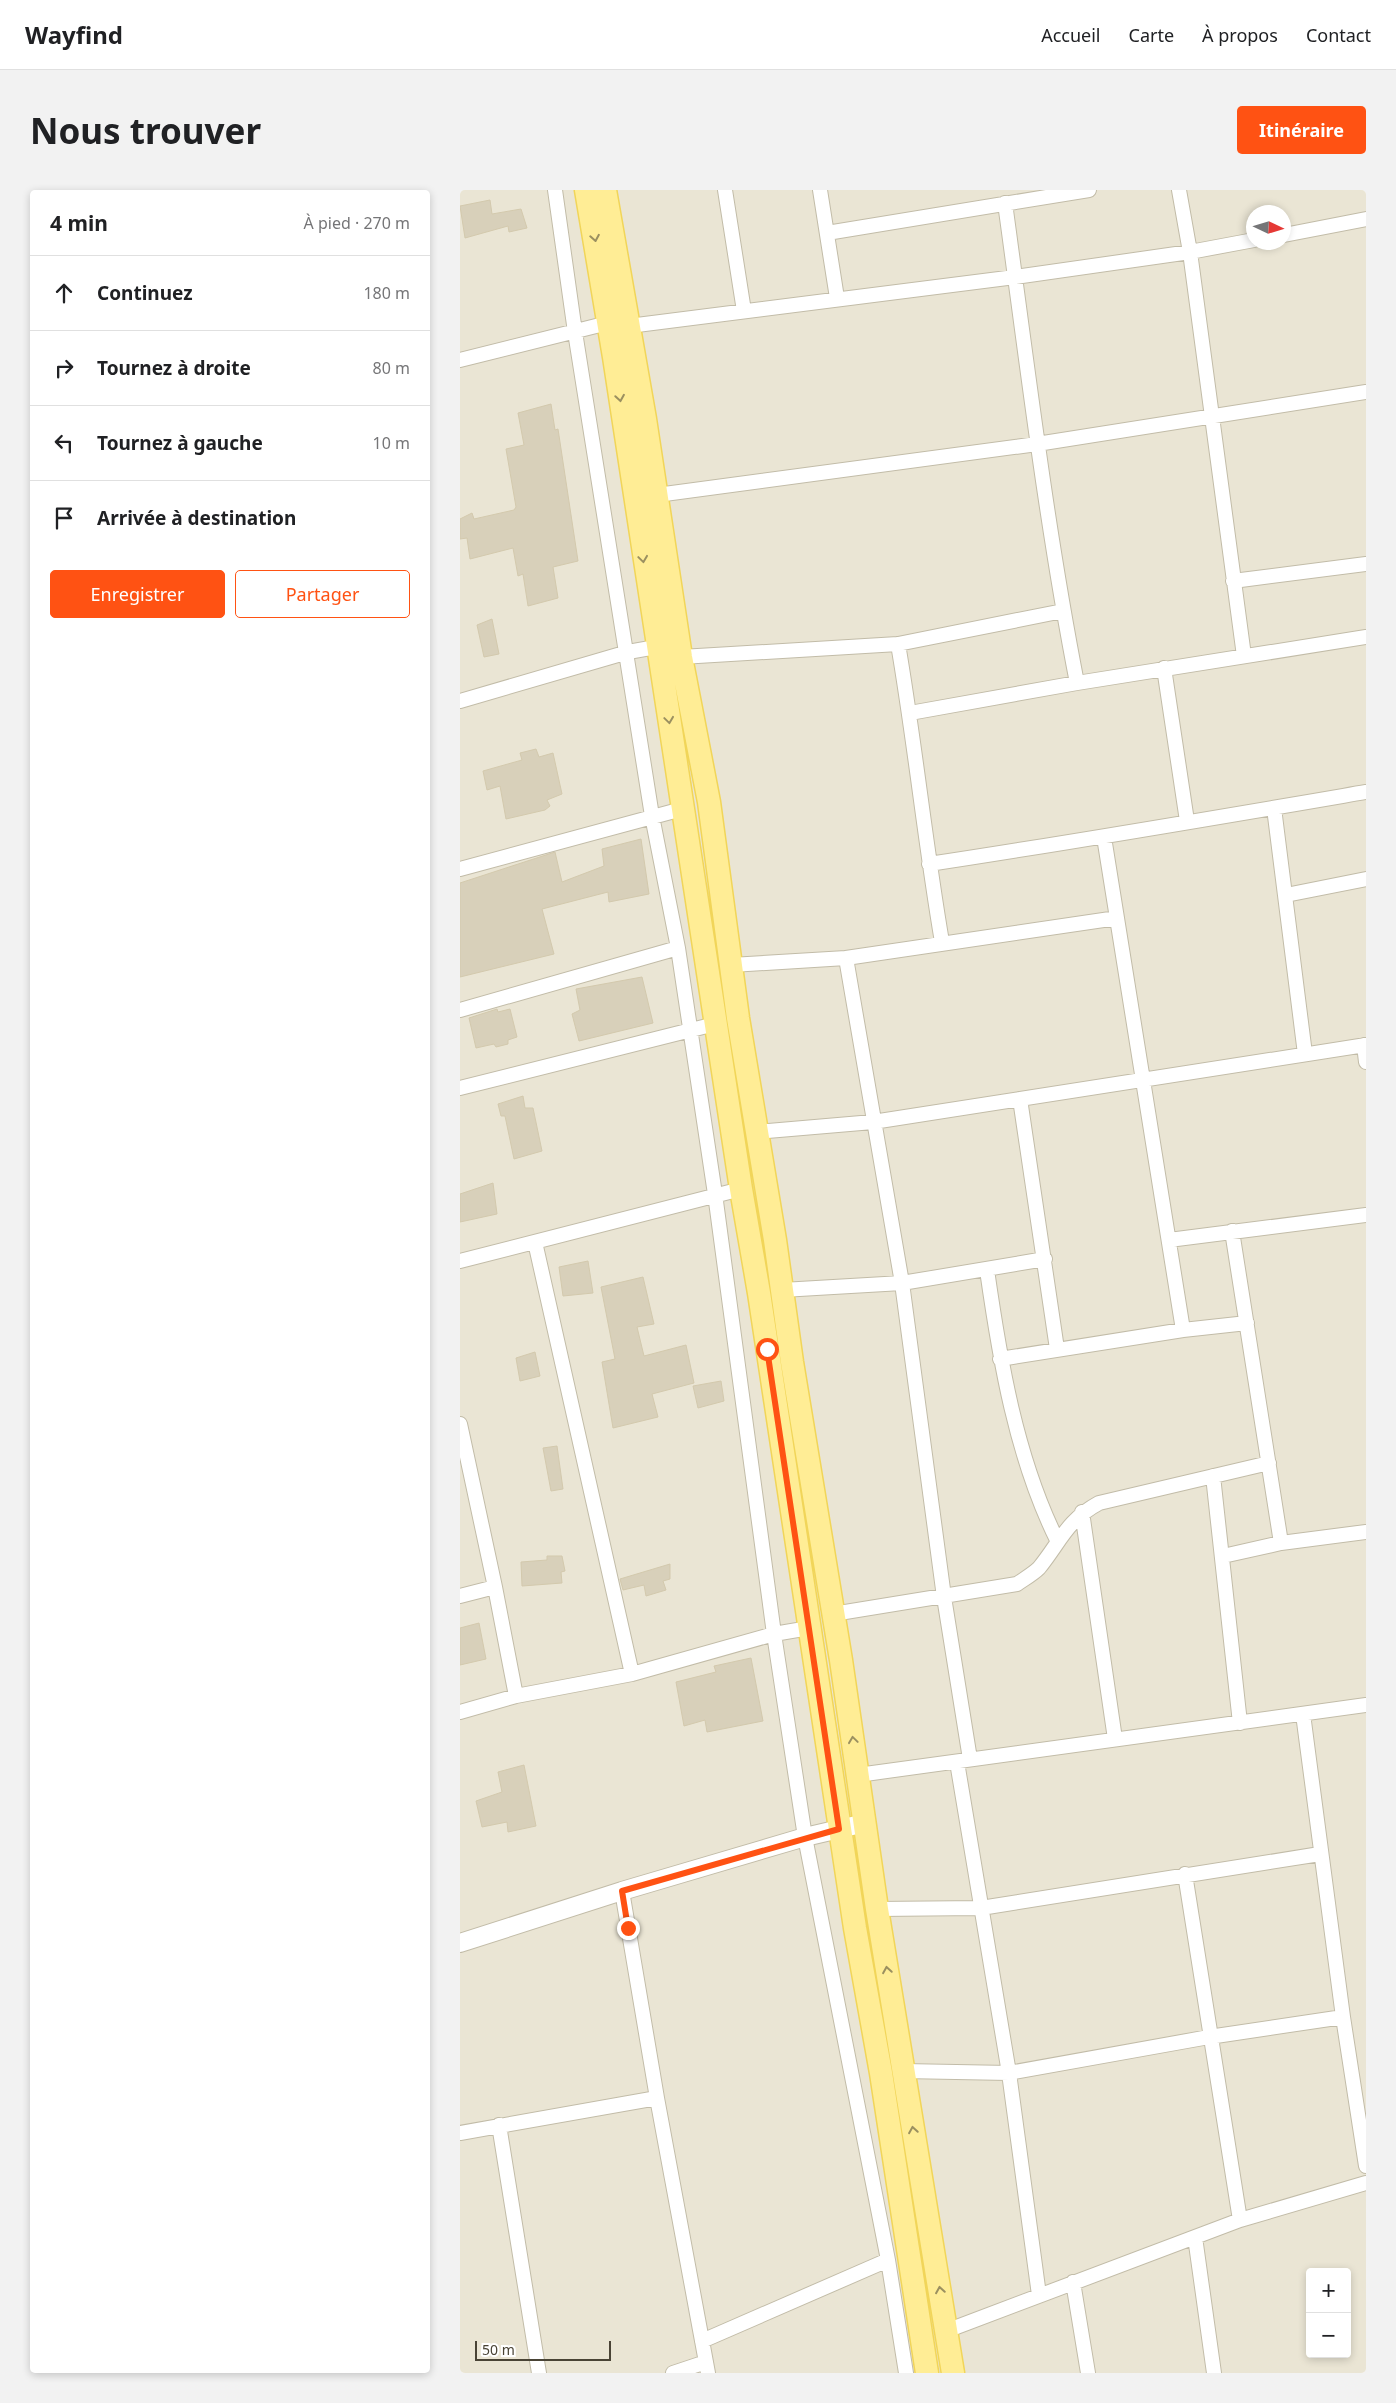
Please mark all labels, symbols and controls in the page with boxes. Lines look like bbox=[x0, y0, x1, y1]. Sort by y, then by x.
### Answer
text: Wayfind bbox=[25, 18, 123, 51]
text: Accueil bbox=[1041, 23, 1101, 47]
text: Carte bbox=[1129, 23, 1174, 47]
text: À propos bbox=[1202, 23, 1278, 47]
text: Contact bbox=[1306, 23, 1371, 47]
button: Itinéraire bbox=[1237, 106, 1366, 154]
text: Nous trouver bbox=[30, 107, 261, 154]
north arrow bbox=[1246, 205, 1291, 250]
text: 4 min bbox=[50, 209, 108, 237]
text: À pied · 270 m bbox=[304, 212, 410, 234]
one-way arrow bbox=[589, 234, 599, 242]
icon: ahead bbox=[50, 279, 78, 307]
text: Continuez bbox=[97, 280, 193, 306]
text: 180 m bbox=[363, 282, 410, 304]
icon: right bbox=[50, 354, 78, 382]
text: Tournez à droite bbox=[97, 355, 251, 381]
text: 80 m bbox=[373, 357, 410, 379]
one-way arrow bbox=[614, 395, 625, 403]
icon: left bbox=[50, 429, 78, 457]
text: Tournez à gauche bbox=[97, 430, 263, 456]
text: 10 m bbox=[373, 432, 410, 454]
icon: arrive bbox=[50, 504, 78, 532]
text: Arrivée à destination bbox=[97, 505, 296, 531]
one-way arrow bbox=[638, 555, 648, 564]
button: Enregistrer bbox=[50, 570, 225, 618]
button: Partager bbox=[235, 570, 410, 618]
one-way arrow bbox=[663, 715, 673, 724]
route start bbox=[756, 1338, 779, 1361]
one-way arrow bbox=[848, 1735, 859, 1743]
route end bbox=[617, 1917, 640, 1940]
one-way arrow bbox=[882, 1965, 893, 1973]
one-way arrow bbox=[908, 2126, 919, 2134]
map controls bbox=[1306, 2268, 1351, 2358]
button: + bbox=[1306, 2268, 1351, 2313]
one-way arrow bbox=[935, 2286, 945, 2295]
button: − bbox=[1306, 2313, 1351, 2358]
scale bar bbox=[475, 2338, 611, 2361]
text: 50 m bbox=[482, 2340, 515, 2359]

